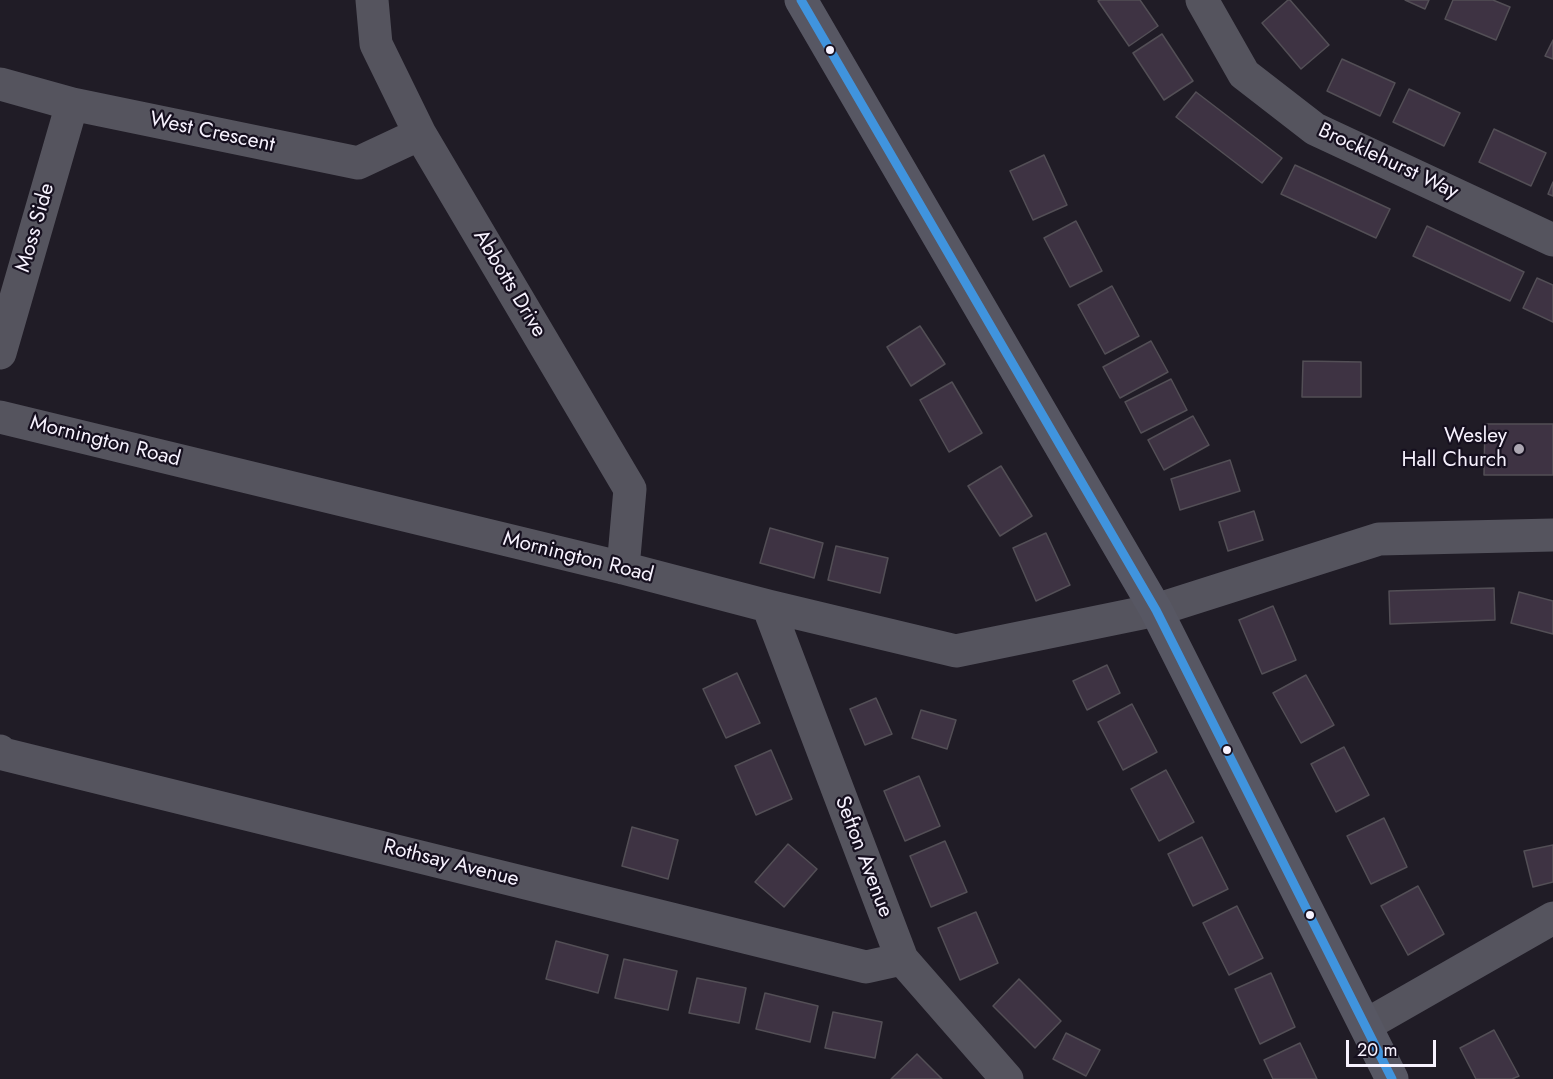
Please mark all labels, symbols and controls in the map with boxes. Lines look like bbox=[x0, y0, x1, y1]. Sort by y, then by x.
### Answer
unlabelled marker bbox=[824, 44, 836, 56]
street label: West Crescent bbox=[147, 107, 277, 159]
street label: Brocklehurst Way bbox=[1314, 118, 1462, 206]
street label: Moss Side bbox=[11, 181, 61, 275]
street label: Abbotts Drive bbox=[467, 226, 551, 342]
street label: Mornington Road bbox=[27, 411, 183, 473]
place label: Wesley Hall Church bbox=[1402, 424, 1507, 474]
marker: Wesley Hall Church bbox=[1512, 442, 1526, 456]
street label: Mornington Road bbox=[500, 527, 656, 589]
unlabelled marker bbox=[1221, 744, 1233, 756]
street label: Sefton Avenue bbox=[828, 793, 898, 921]
street label: Rothsay Avenue bbox=[381, 835, 521, 893]
unlabelled marker bbox=[1304, 909, 1316, 921]
scale bar bbox=[1349, 1028, 1439, 1066]
text: 20 m bbox=[1357, 1037, 1397, 1063]

